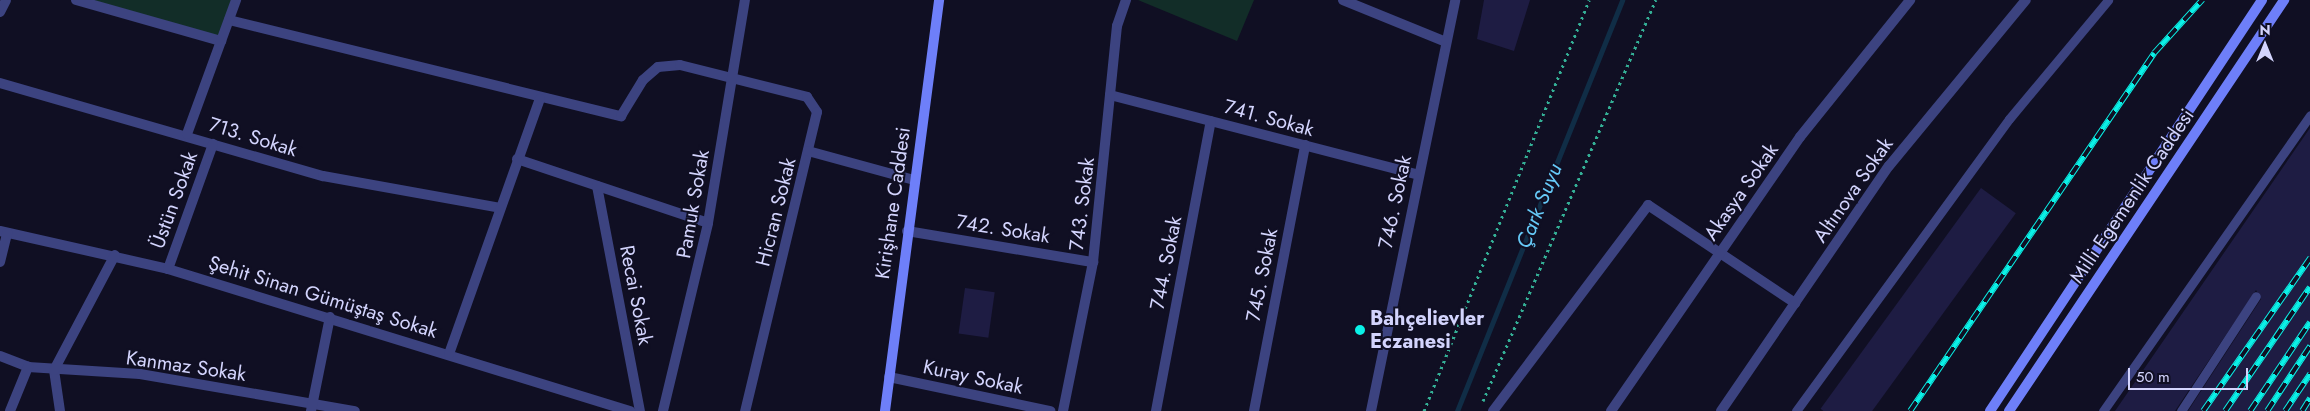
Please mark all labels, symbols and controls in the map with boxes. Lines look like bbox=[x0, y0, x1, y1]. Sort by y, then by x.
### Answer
north arrow bbox=[2240, 20, 2290, 70]
text: N bbox=[2259, 20, 2271, 40]
street label: 741. Sokak bbox=[1221, 94, 1317, 142]
street label: Milli Egemenlik Caddesi bbox=[2065, 104, 2199, 288]
street label: 713. Sokak bbox=[206, 112, 300, 162]
street label: Kirişhane Caddesi bbox=[870, 125, 916, 281]
street label: Altınova Sokak bbox=[1808, 133, 1898, 247]
street label: Akasya Sokak bbox=[1699, 139, 1783, 245]
street label: Üstün Sokak bbox=[145, 148, 203, 252]
street label: Pamuk Sokak bbox=[672, 148, 714, 260]
street label: 746. Sokak bbox=[1373, 153, 1417, 251]
street label: Hicran Sokak bbox=[751, 155, 801, 269]
street label: 743. Sokak bbox=[1064, 156, 1100, 252]
water label: Çark Suyu bbox=[1511, 160, 1567, 252]
street label: 742. Sokak bbox=[954, 210, 1052, 248]
street label: 744. Sokak bbox=[1145, 214, 1187, 312]
street label: 745. Sokak bbox=[1241, 226, 1283, 324]
street label: Recai Sokak bbox=[615, 243, 657, 347]
street label: Şehit Sinan Gümüştaş Sokak bbox=[206, 251, 440, 343]
place label: Bahçelievler Eczanesi bbox=[1370, 306, 1484, 353]
marker: Bahçelievler Eczanesi bbox=[1354, 324, 1366, 336]
street label: Kanmaz Sokak bbox=[124, 346, 248, 386]
street label: Kuray Sokak bbox=[921, 355, 1025, 399]
scale bar bbox=[2130, 358, 2250, 390]
text: 50 m bbox=[2136, 366, 2170, 388]

